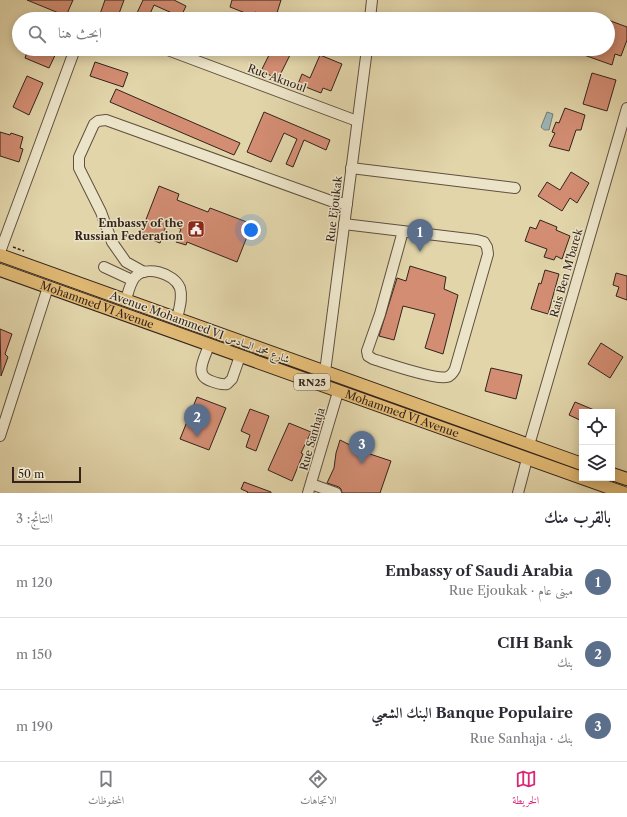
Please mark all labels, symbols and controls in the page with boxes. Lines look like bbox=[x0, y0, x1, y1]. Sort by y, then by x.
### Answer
search box bbox=[12, 12, 615, 56]
icon: search bbox=[26, 23, 48, 45]
text: ابحث هنا bbox=[58, 23, 102, 42]
street label: Rue Aknoul bbox=[246, 61, 309, 95]
street label: Rue Ejoukak bbox=[323, 175, 345, 243]
place label: Embassy of the Russian Federation bbox=[74, 216, 183, 243]
public building icon: Embassy of the Russian Federation bbox=[186, 219, 206, 239]
pin: 1 bbox=[407, 219, 433, 252]
your location bbox=[241, 220, 261, 240]
street label: Rais Ben M’barek bbox=[547, 226, 586, 319]
street label: Mohammed VI Avenue bbox=[38, 278, 156, 331]
street label: Avenue Mohammed VI شارع محمد السادس bbox=[106, 288, 292, 369]
road number: RN25 bbox=[294, 374, 330, 390]
street label: Mohammed VI Avenue bbox=[343, 387, 461, 440]
pin: 2 bbox=[184, 404, 210, 437]
street label: Rue Sanhaja bbox=[296, 406, 328, 472]
map controls bbox=[579, 409, 615, 481]
button: locate bbox=[579, 409, 615, 445]
pin: 3 bbox=[349, 431, 375, 464]
button: layers bbox=[579, 445, 615, 481]
scale bar bbox=[12, 465, 81, 484]
text: 50 m bbox=[18, 467, 44, 481]
text: بالقرب منك bbox=[544, 507, 611, 527]
text: النتائج: 3 bbox=[16, 510, 53, 526]
text: Embassy of Saudi Arabia bbox=[385, 561, 573, 580]
text: 120 m bbox=[16, 574, 53, 590]
text: 1 bbox=[595, 574, 601, 590]
text: مبنى عام · Rue Ejoukak bbox=[449, 582, 573, 598]
text: CIH Bank bbox=[497, 633, 573, 652]
text: 150 m bbox=[16, 646, 52, 662]
text: 2 bbox=[594, 646, 602, 662]
text: بنك bbox=[557, 654, 573, 670]
text: Banque Populaire البنك الشعبي bbox=[372, 703, 573, 722]
text: 190 m bbox=[16, 718, 53, 734]
text: 3 bbox=[594, 718, 602, 734]
text: بنك · Rue Sanhaja bbox=[470, 730, 573, 746]
tab: المحفوظات bbox=[88, 768, 124, 811]
tab: الاتجاهات bbox=[300, 768, 337, 811]
tab: الخريطة bbox=[512, 768, 539, 811]

